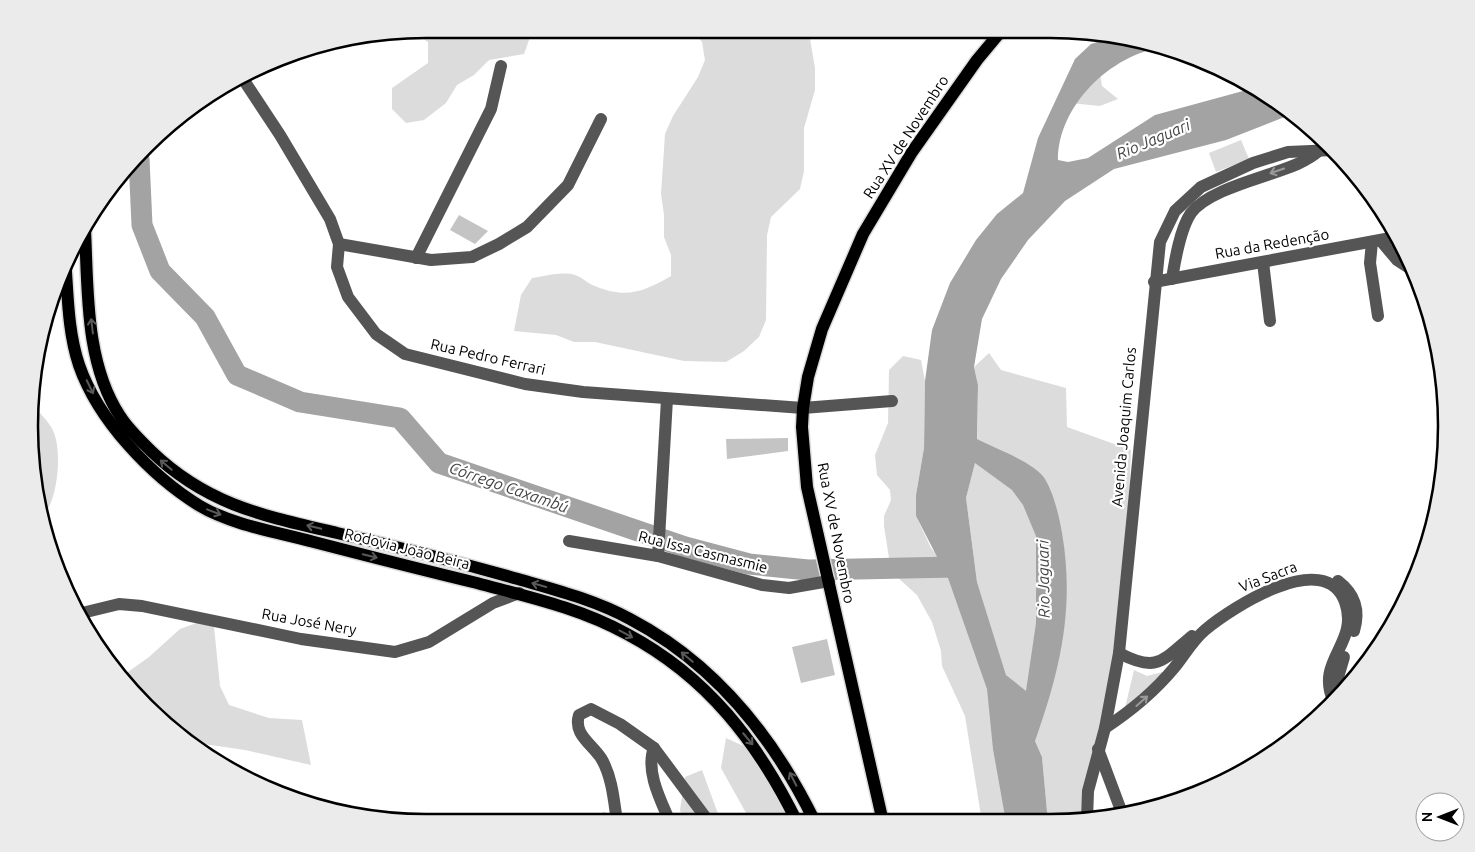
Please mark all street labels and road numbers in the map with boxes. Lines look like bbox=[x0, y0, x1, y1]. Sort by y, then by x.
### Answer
street label: Rua XV de Novembro bbox=[859, 72, 952, 201]
street label: Rua da Redenção bbox=[1214, 225, 1330, 262]
street label: Rua Pedro Ferrari bbox=[429, 335, 547, 378]
street label: Avenida Joaquim Carlos bbox=[1108, 346, 1139, 508]
street label: Rua XV de Novembro bbox=[814, 461, 858, 605]
street label: Rodovia João Beira bbox=[343, 525, 472, 572]
street label: Rua Issa Casmasmie bbox=[637, 527, 769, 576]
street label: Via Sacra bbox=[1236, 558, 1299, 595]
street label: Rua José Nery bbox=[261, 605, 358, 638]

